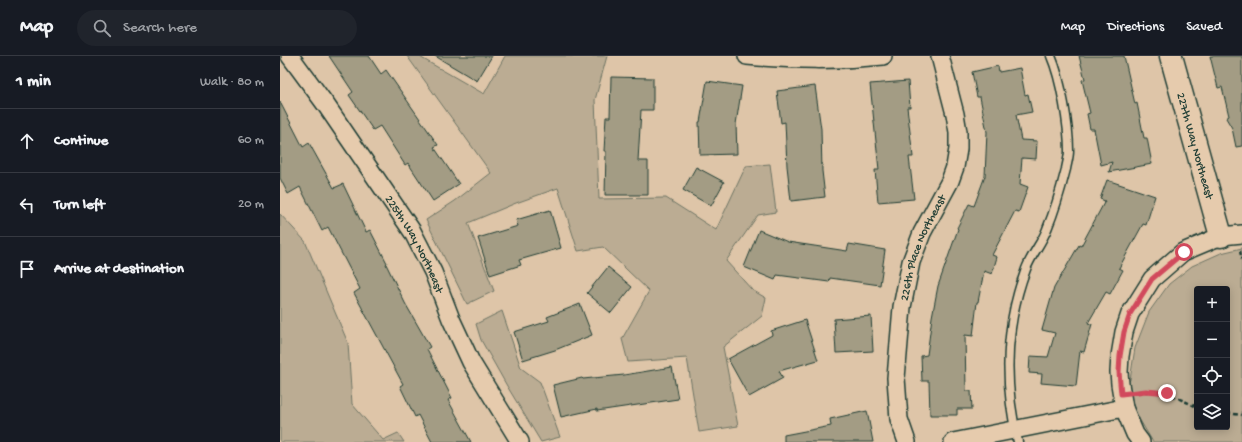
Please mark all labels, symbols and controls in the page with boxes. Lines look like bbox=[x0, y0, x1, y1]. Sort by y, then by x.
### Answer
search box bbox=[77, 10, 357, 46]
text: Map bbox=[20, 16, 53, 39]
icon: search bbox=[91, 17, 113, 39]
text: Search here bbox=[123, 19, 197, 37]
text: Map bbox=[1061, 19, 1085, 36]
text: Directions bbox=[1107, 19, 1164, 36]
text: Saved bbox=[1186, 19, 1222, 36]
text: 1 min bbox=[16, 72, 51, 92]
text: Walk · 80 m bbox=[200, 75, 264, 90]
street label: 227th Way Northeast bbox=[1173, 91, 1216, 202]
icon: ahead bbox=[16, 130, 38, 152]
text: Continue bbox=[54, 132, 108, 150]
text: 60 m bbox=[238, 133, 264, 148]
street label: 226th Place Northeast bbox=[898, 192, 951, 302]
street label: 225th Way Northeast bbox=[381, 193, 446, 296]
icon: left bbox=[16, 194, 38, 216]
text: Turn left bbox=[54, 196, 105, 214]
text: 20 m bbox=[238, 197, 264, 212]
route start bbox=[1175, 243, 1193, 261]
icon: arrive bbox=[16, 258, 38, 280]
text: Arrive at destination bbox=[54, 260, 184, 278]
map controls bbox=[1194, 286, 1230, 430]
button: + bbox=[1194, 286, 1230, 322]
button: − bbox=[1194, 322, 1230, 358]
button: locate bbox=[1194, 358, 1230, 394]
route end bbox=[1158, 384, 1176, 402]
button: layers bbox=[1194, 394, 1230, 430]

